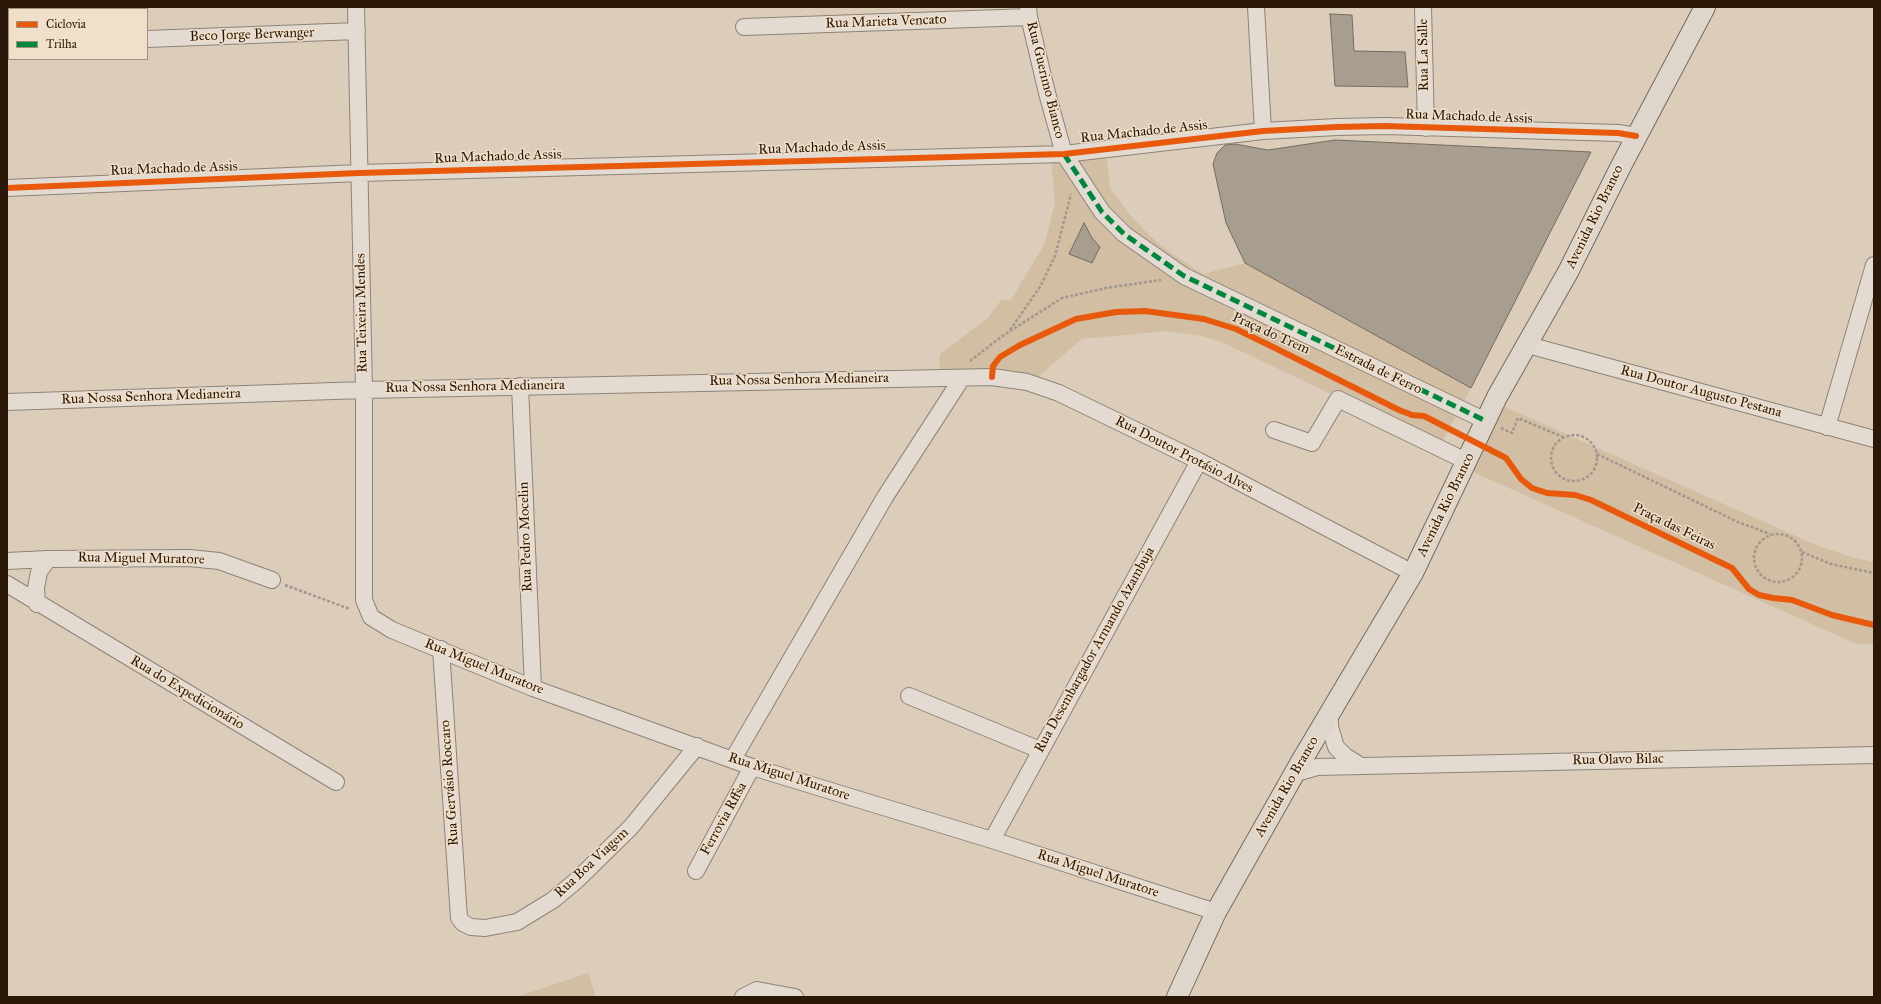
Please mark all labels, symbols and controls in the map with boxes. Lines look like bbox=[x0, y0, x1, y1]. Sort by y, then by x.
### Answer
legend bbox=[8, 8, 148, 60]
street label: Rua Marieta Vencato bbox=[825, 11, 947, 33]
text: Ciclovia bbox=[46, 17, 86, 31]
street label: Rua La Salle bbox=[1415, 19, 1433, 91]
street label: Rua Guerimo Bianco bbox=[1022, 20, 1068, 140]
street label: Beco Jorge Berwanger bbox=[189, 24, 315, 46]
text: Trilha bbox=[46, 37, 77, 51]
street label: Rua Machado de Assis bbox=[1405, 106, 1533, 128]
street label: Rua Machado de Assis bbox=[1080, 117, 1208, 147]
street label: Rua Machado de Assis bbox=[758, 137, 886, 159]
street label: Rua Machado de Assis bbox=[434, 146, 562, 168]
street label: Rua Machado de Assis bbox=[110, 158, 238, 180]
street label: Avenida Rio Branco bbox=[1563, 162, 1627, 272]
street label: Rua Teixeira Mendes bbox=[353, 253, 371, 373]
street label: Praça do Trem bbox=[1230, 309, 1312, 359]
street label: Estrada de Ferro bbox=[1331, 342, 1425, 398]
street label: Rua Doutor Augusto Pestana bbox=[1619, 362, 1783, 422]
street label: Rua Nossa Senhora Medianeira bbox=[709, 370, 889, 390]
street label: Rua Nossa Senhora Medianeira bbox=[385, 377, 565, 397]
street label: Rua Nossa Senhora Medianeira bbox=[61, 385, 241, 409]
street label: Rua Doutor Protásio Alves bbox=[1112, 413, 1256, 497]
street label: Avenida Rio Branco bbox=[1414, 450, 1478, 560]
street label: Rua Pedro Mocelin bbox=[516, 482, 536, 592]
street label: Praça das Feiras bbox=[1630, 500, 1718, 554]
street label: Rua Desembargador Armando Azambuja bbox=[1031, 544, 1159, 756]
street label: Rua Miguel Muratore bbox=[77, 549, 205, 569]
street label: Rua Miguel Muratore bbox=[422, 635, 546, 699]
street label: Rua do Expedicionário bbox=[127, 652, 247, 734]
street label: Rua Gervásio Roccaro bbox=[437, 719, 463, 847]
street label: Avenida Rio Branco bbox=[1251, 734, 1323, 840]
street label: Rua Miguel Muratore bbox=[726, 749, 852, 805]
street label: Rua Olavo Bilac bbox=[1572, 751, 1664, 769]
street label: Ferrovia Rffsa bbox=[697, 780, 751, 858]
street label: Rua Boa Viagem bbox=[552, 824, 632, 902]
street label: Rua Miguel Muratore bbox=[1035, 846, 1161, 902]

